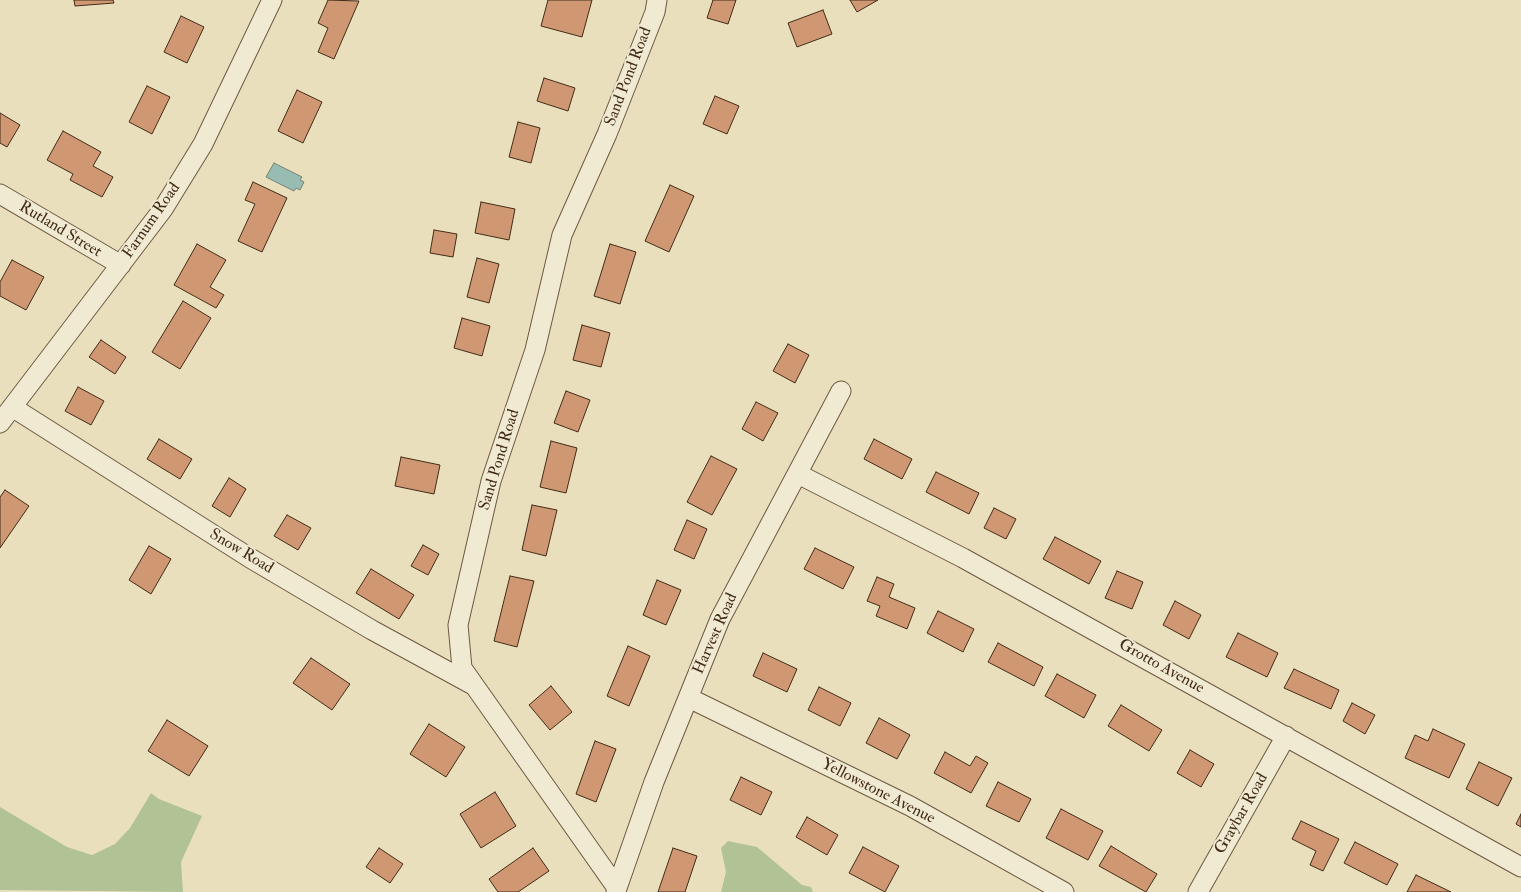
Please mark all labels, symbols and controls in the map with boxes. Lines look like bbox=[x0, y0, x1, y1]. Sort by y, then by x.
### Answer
street label: Sand Pond Road bbox=[601, 25, 657, 129]
street label: Farnum Road bbox=[119, 180, 185, 262]
street label: Rutland Street bbox=[15, 198, 105, 262]
street label: Sand Pond Road bbox=[476, 407, 524, 513]
street label: Snow Road bbox=[205, 525, 277, 579]
street label: Harvest Road bbox=[690, 590, 742, 678]
street label: Grotto Avenue bbox=[1115, 636, 1207, 698]
street label: Yellowstone Avenue bbox=[818, 755, 938, 829]
street label: Graybar Road bbox=[1211, 770, 1273, 858]

